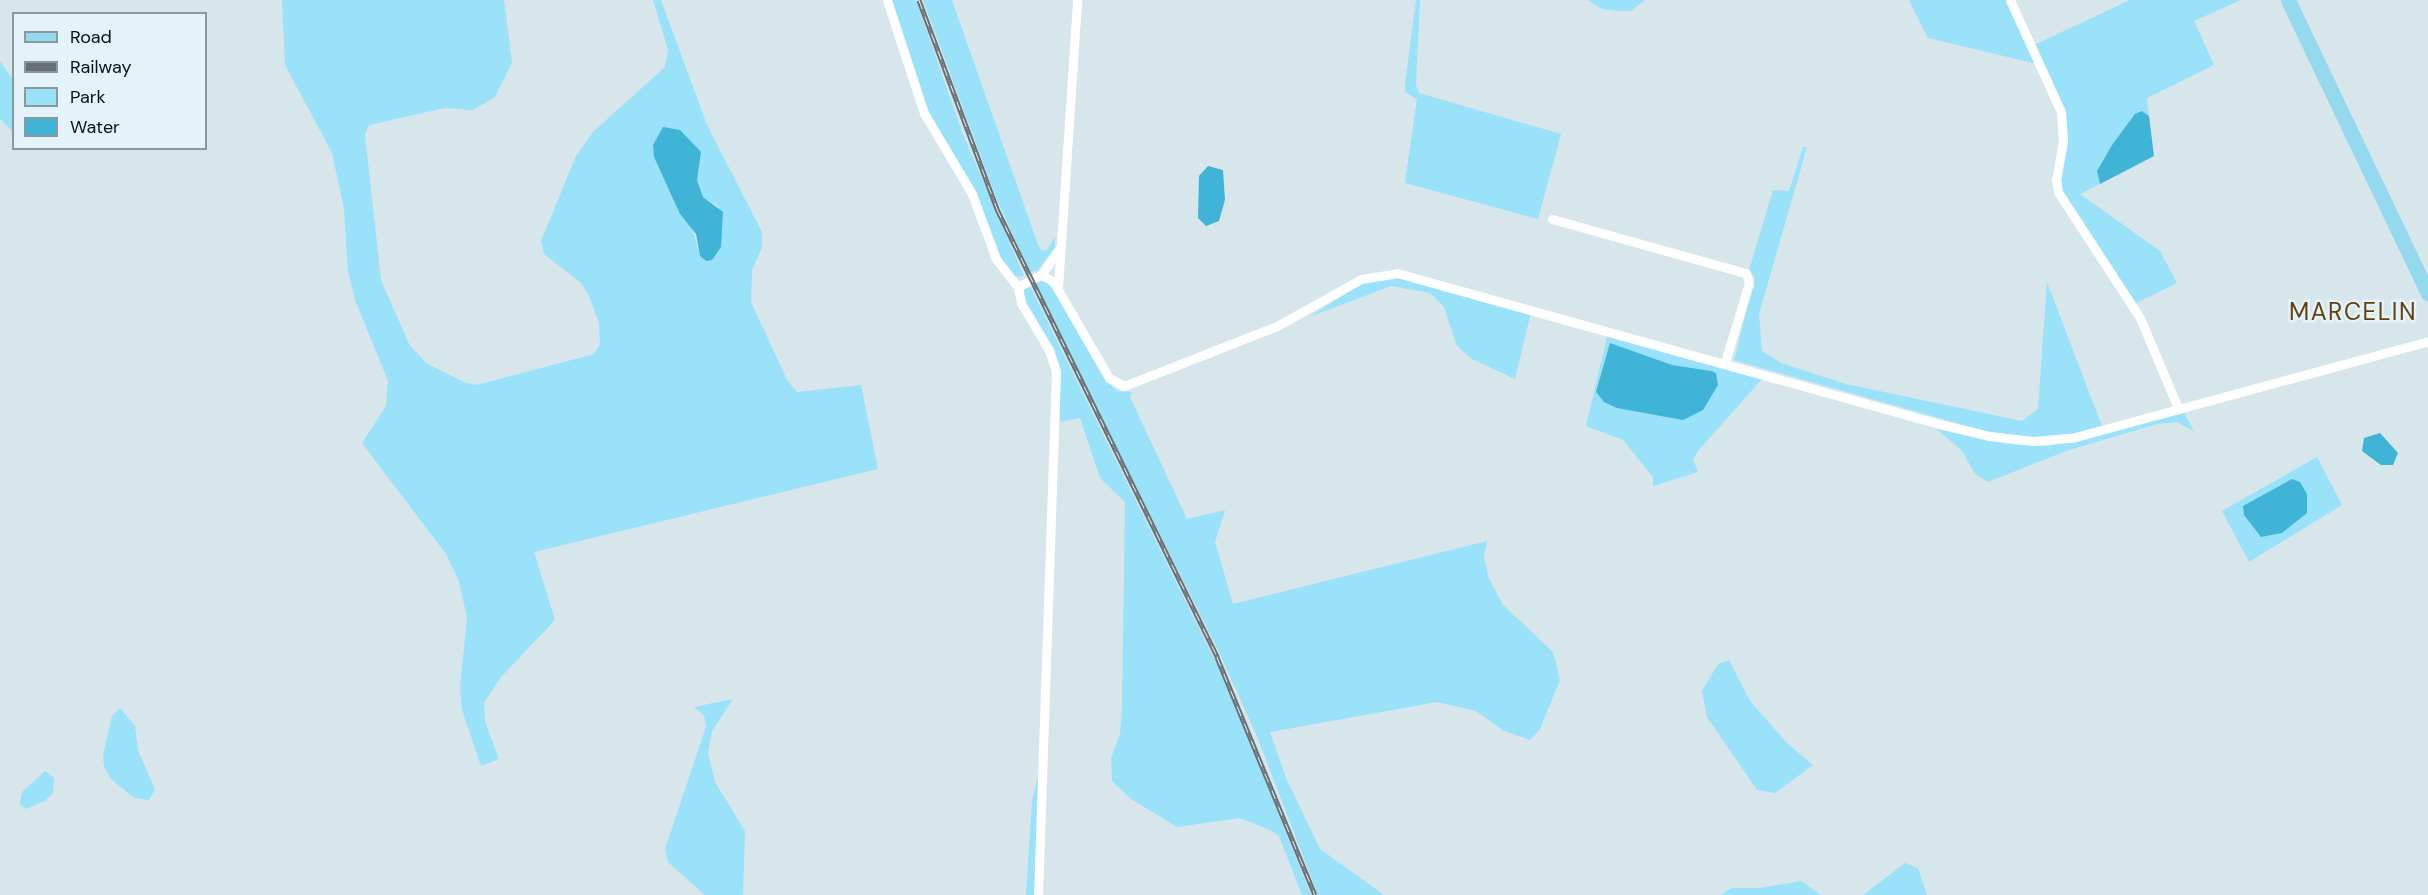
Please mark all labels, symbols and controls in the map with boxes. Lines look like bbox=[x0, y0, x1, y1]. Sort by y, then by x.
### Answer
legend bbox=[12, 12, 207, 150]
text: Road bbox=[70, 25, 112, 49]
text: Railway bbox=[70, 55, 132, 79]
text: Park bbox=[70, 85, 106, 109]
text: Water bbox=[70, 115, 120, 139]
district label: MARCELIN bbox=[2289, 298, 2417, 326]

